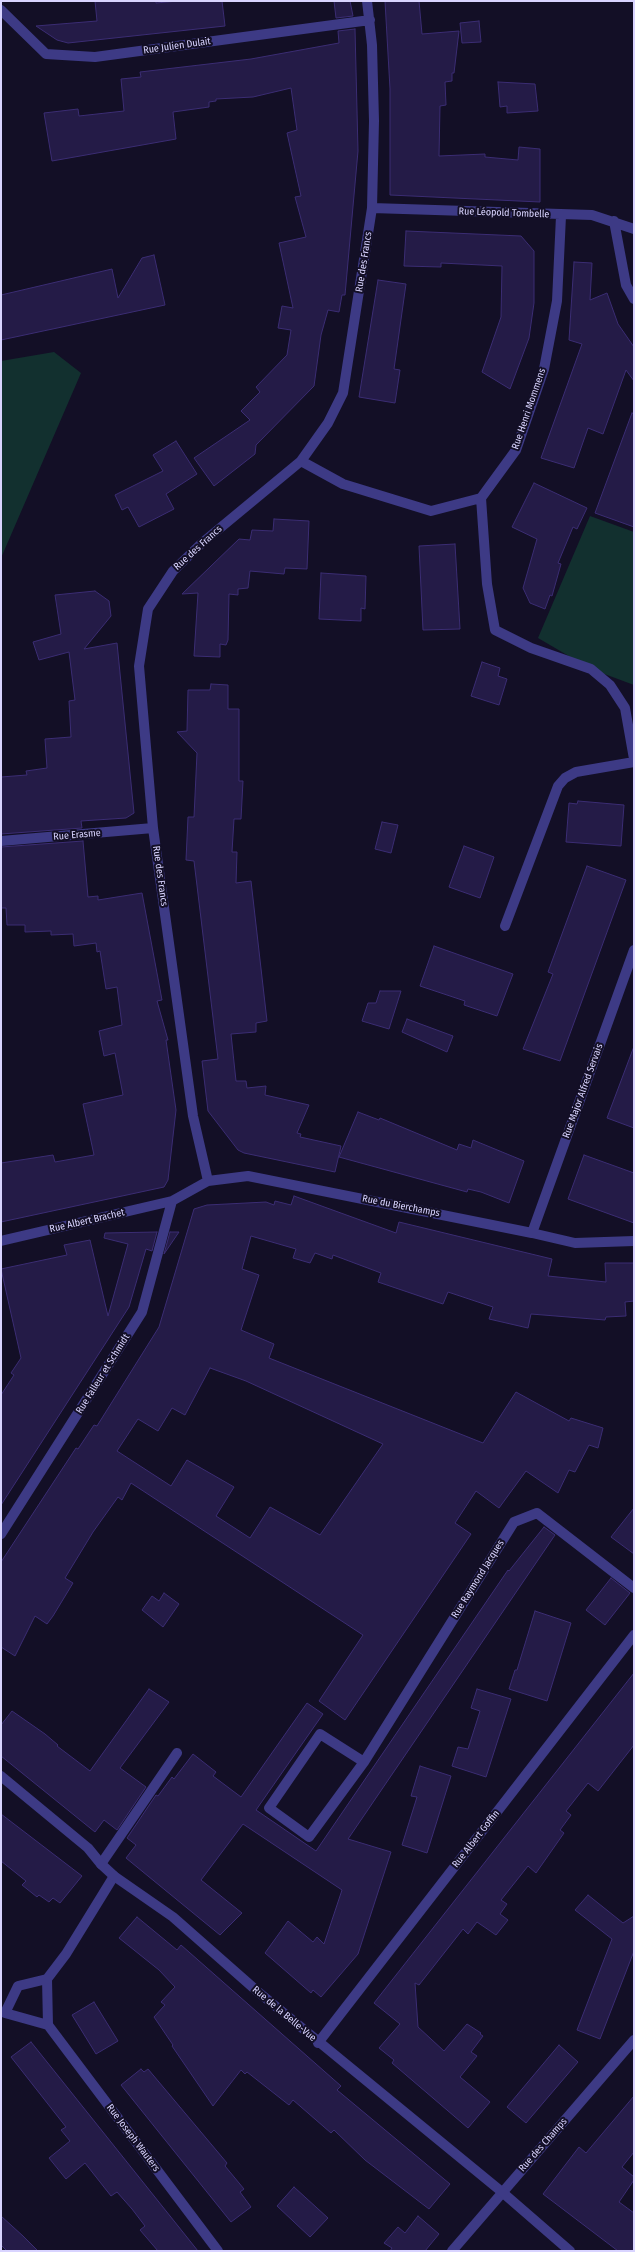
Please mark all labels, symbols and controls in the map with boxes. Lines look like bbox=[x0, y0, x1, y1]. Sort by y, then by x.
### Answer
street label: Rue Julien Dulait bbox=[143, 35, 211, 57]
street label: Rue Léopold Tombelle bbox=[458, 205, 550, 221]
street label: Rue des Francs bbox=[353, 231, 375, 293]
street label: Rue Henri Mommens bbox=[510, 367, 548, 451]
street label: Rue des Francs bbox=[171, 523, 225, 573]
street label: Rue Erasme bbox=[53, 827, 101, 843]
street label: Rue des Francs bbox=[150, 845, 170, 907]
street label: Rue Major Alfred Servais bbox=[560, 1042, 606, 1140]
street label: Rue du Bierchamps bbox=[361, 1193, 441, 1219]
street label: Rue Albert Brachet bbox=[48, 1207, 126, 1235]
street label: Rue Falleur et Schmidt bbox=[74, 1332, 132, 1416]
street label: Rue Raymond Jacques bbox=[449, 1538, 507, 1620]
street label: Rue Albert Goffin bbox=[450, 1808, 502, 1870]
street label: Rue de la Belle-Vue bbox=[250, 1984, 318, 2044]
street label: Rue Joseph Wauters bbox=[104, 2102, 162, 2174]
street label: Rue des Champs bbox=[516, 2116, 570, 2174]

